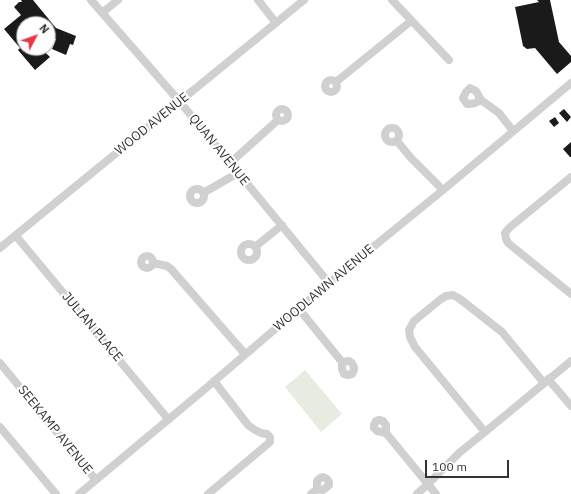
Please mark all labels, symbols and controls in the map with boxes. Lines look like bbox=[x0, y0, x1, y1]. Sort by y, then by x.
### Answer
north arrow bbox=[16, 16, 56, 56]
text: N bbox=[36, 21, 52, 36]
street label: WOOD AVENUE bbox=[112, 89, 192, 159]
street label: QUAN AVENUE bbox=[185, 111, 253, 189]
street label: WOODLAWN AVENUE bbox=[271, 241, 377, 335]
street label: JULIAN PLACE bbox=[58, 289, 126, 365]
street label: SEEKAMP AVENUE bbox=[14, 382, 96, 478]
scale bar bbox=[427, 452, 511, 478]
text: 100 m bbox=[432, 459, 467, 474]

